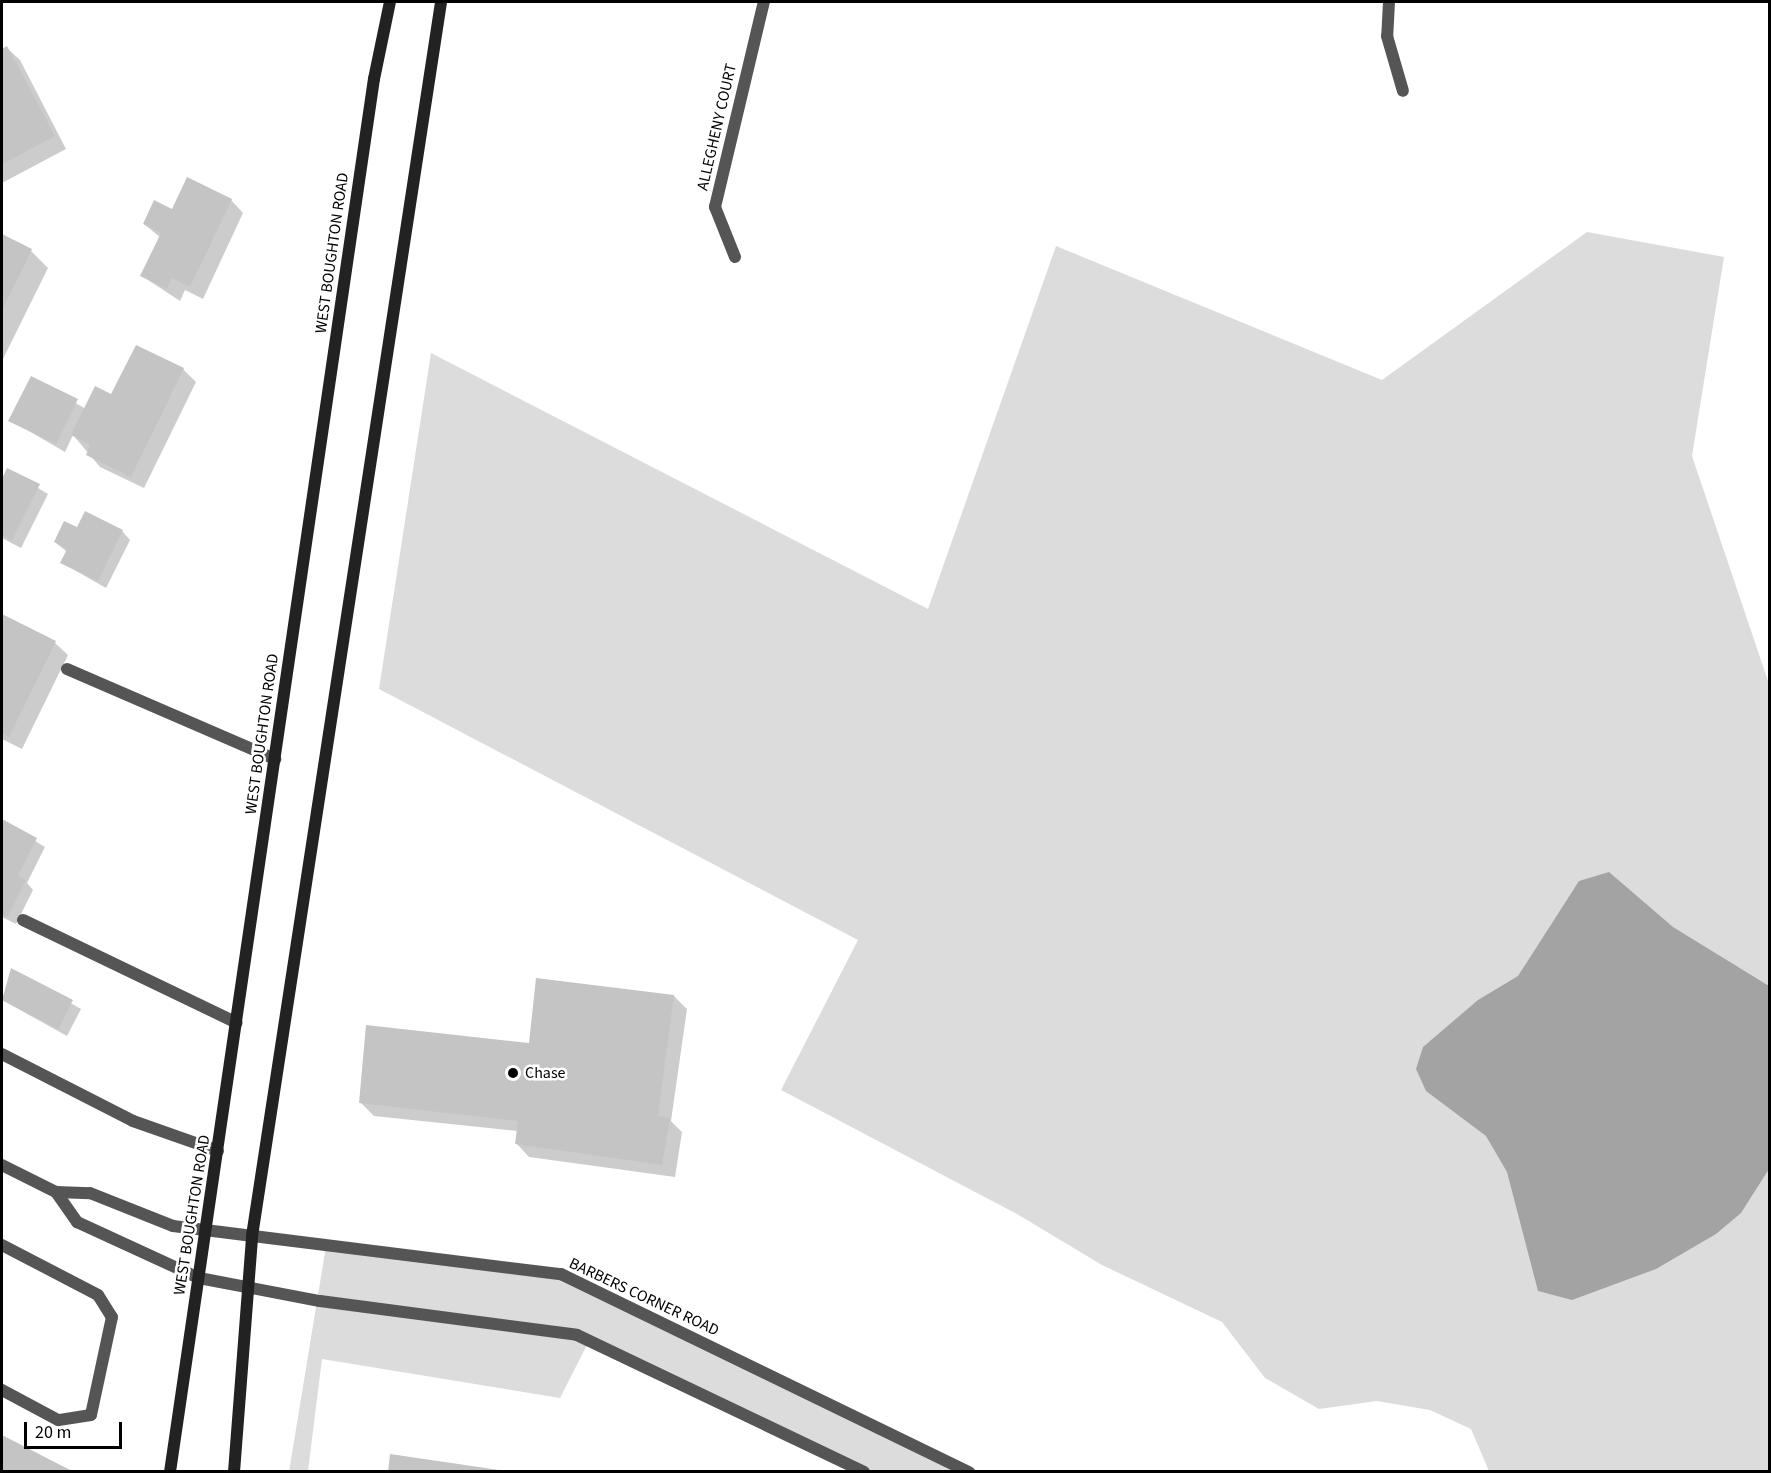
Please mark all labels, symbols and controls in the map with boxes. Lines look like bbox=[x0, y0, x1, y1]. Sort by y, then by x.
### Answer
street label: ALLEGHENY COURT bbox=[693, 62, 741, 192]
street label: WEST BOUGHTON ROAD bbox=[311, 171, 353, 335]
street label: WEST BOUGHTON ROAD bbox=[241, 652, 283, 816]
place label: Chase bbox=[525, 1063, 566, 1083]
marker: Chase bbox=[506, 1066, 520, 1080]
street label: WEST BOUGHTON ROAD bbox=[170, 1133, 214, 1297]
street label: BARBERS CORNER ROAD bbox=[566, 1254, 722, 1340]
scale bar bbox=[27, 1410, 124, 1448]
text: 20 m bbox=[35, 1420, 71, 1445]

